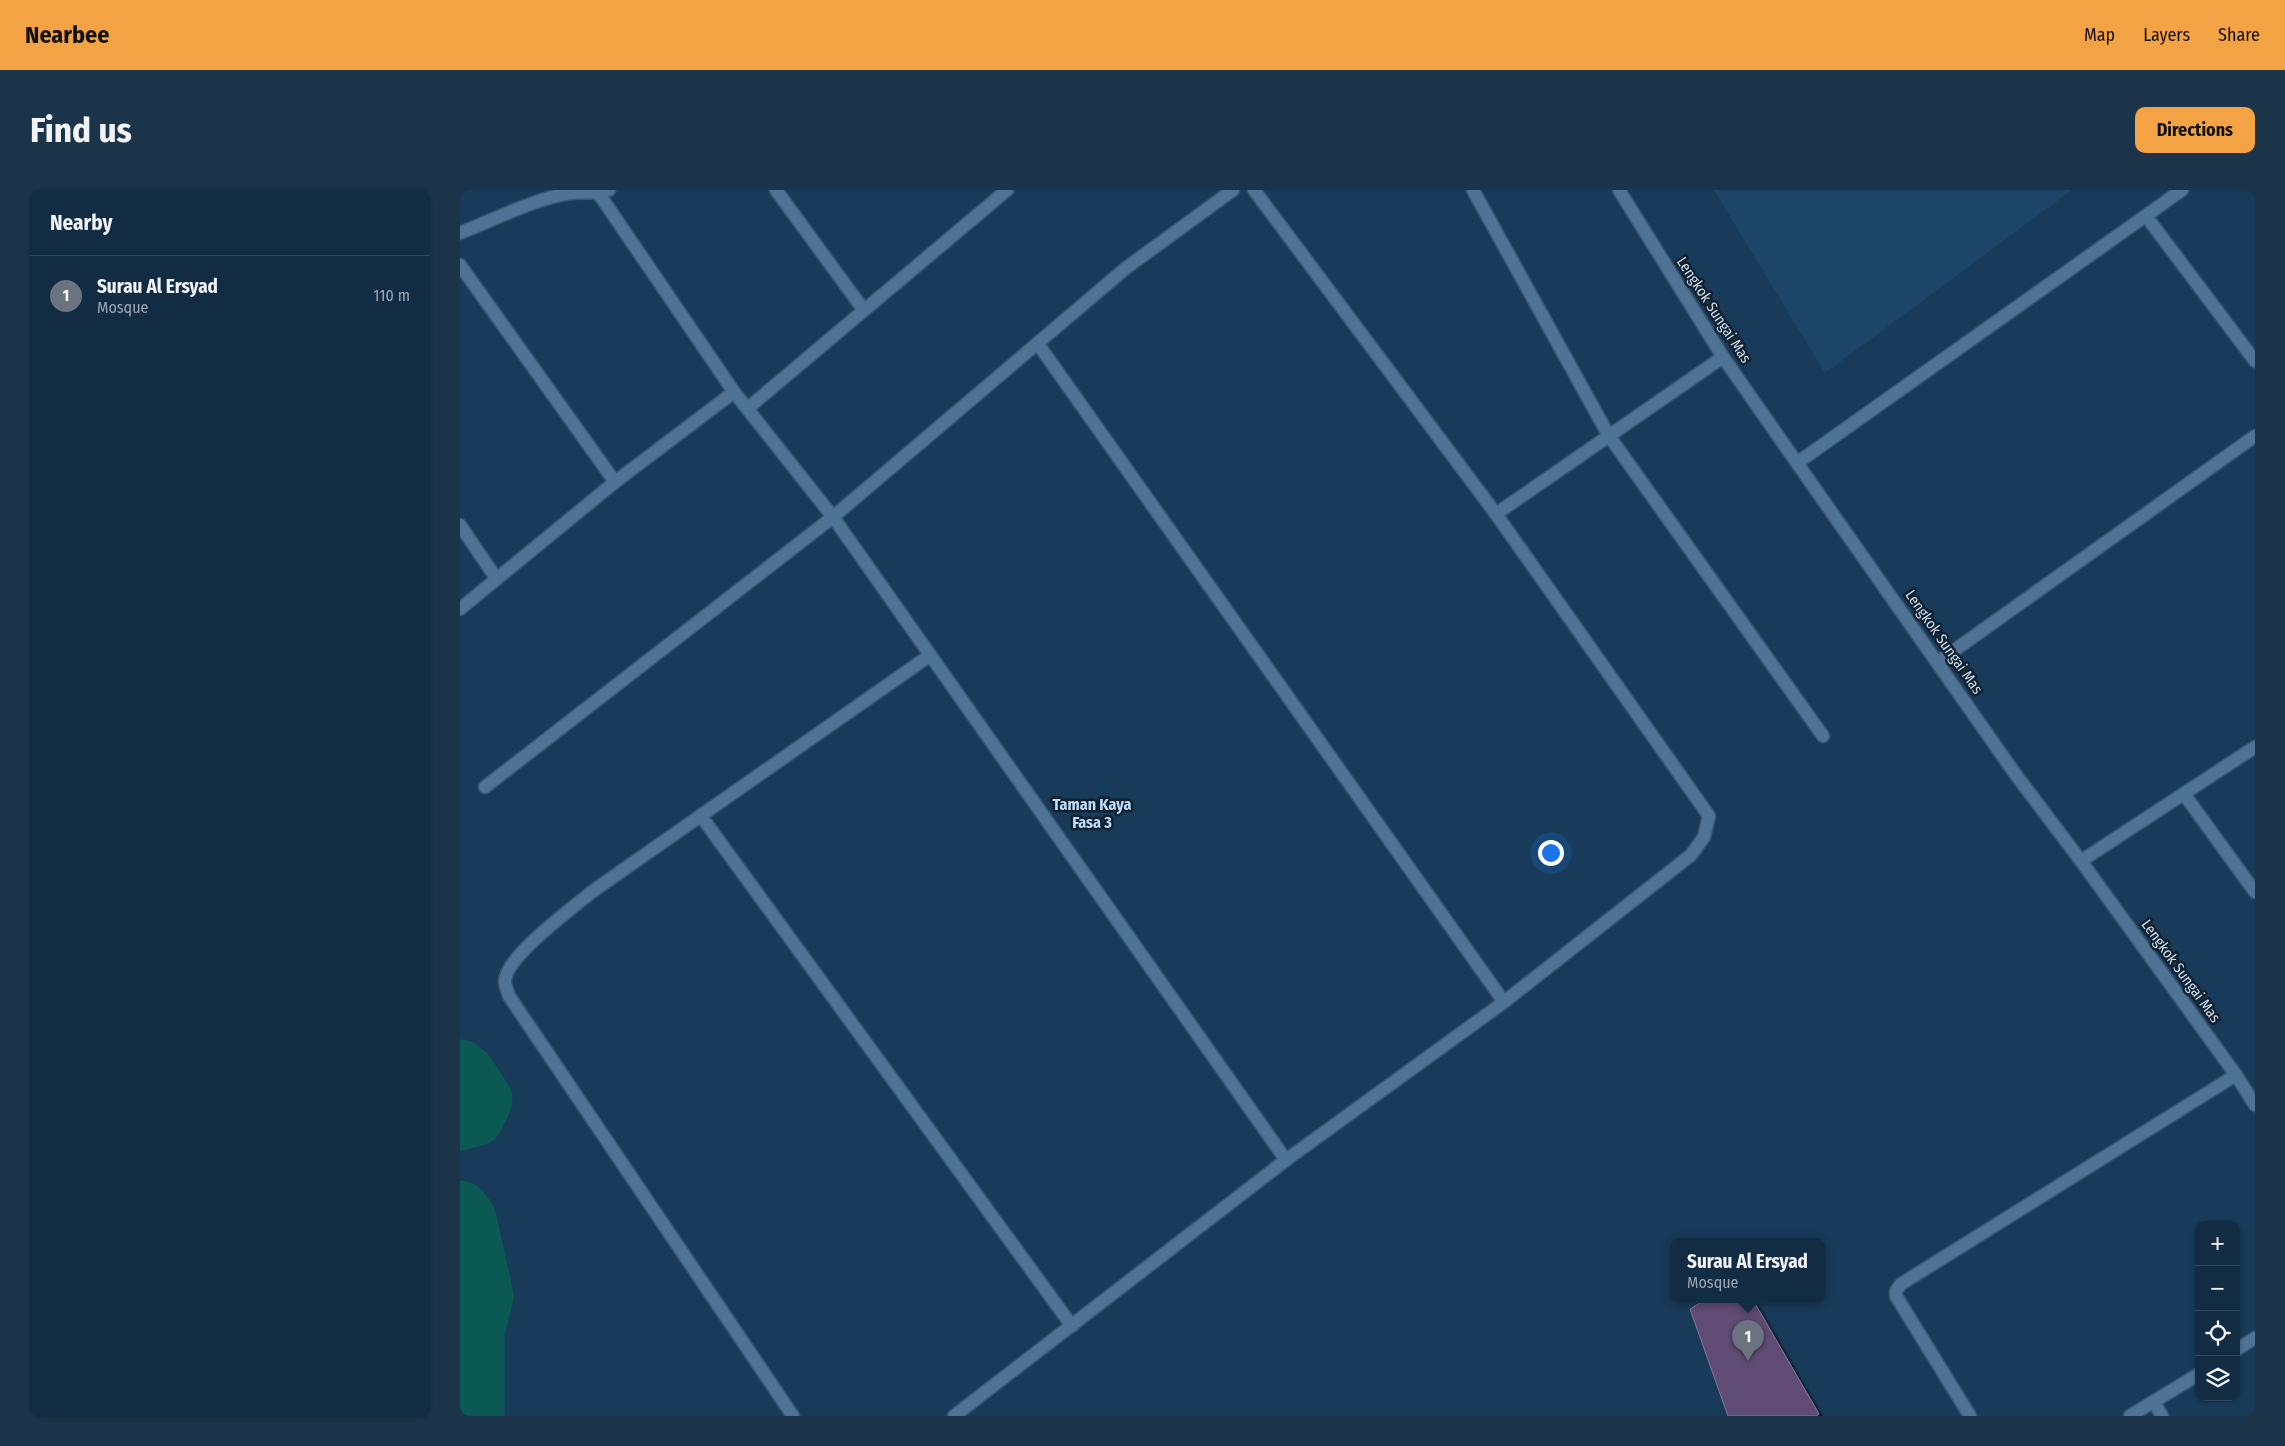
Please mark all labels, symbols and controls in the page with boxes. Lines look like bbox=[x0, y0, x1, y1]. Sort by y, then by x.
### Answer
text: Nearbee bbox=[25, 21, 109, 49]
text: Map bbox=[2084, 24, 2115, 46]
text: Layers bbox=[2143, 24, 2190, 46]
text: Share bbox=[2218, 24, 2260, 46]
button: Directions bbox=[2135, 107, 2255, 153]
text: Find us bbox=[30, 109, 132, 151]
text: Nearby bbox=[50, 210, 112, 236]
street label: Lengkok Sungai Mas bbox=[1673, 254, 1755, 366]
text: Surau Al Ersyad bbox=[97, 275, 218, 298]
text: 1 bbox=[63, 286, 69, 305]
text: 110 m bbox=[373, 286, 410, 305]
text: Mosque bbox=[97, 298, 148, 317]
street label: Lengkok Sungai Mas bbox=[1901, 587, 1987, 697]
district label: Taman Kaya Fasa 3 bbox=[1053, 795, 1132, 832]
your location bbox=[1538, 840, 1564, 866]
street label: Lengkok Sungai Mas bbox=[2138, 916, 2224, 1026]
map controls bbox=[2195, 1221, 2240, 1401]
button: + bbox=[2195, 1221, 2240, 1266]
popup bbox=[1670, 1238, 1825, 1303]
text: Surau Al Ersyad bbox=[1687, 1250, 1808, 1273]
button: − bbox=[2195, 1266, 2240, 1311]
text: Mosque bbox=[1687, 1273, 1739, 1292]
button: locate bbox=[2195, 1311, 2240, 1356]
pin: 1 bbox=[1732, 1320, 1764, 1361]
button: layers bbox=[2195, 1356, 2240, 1401]

